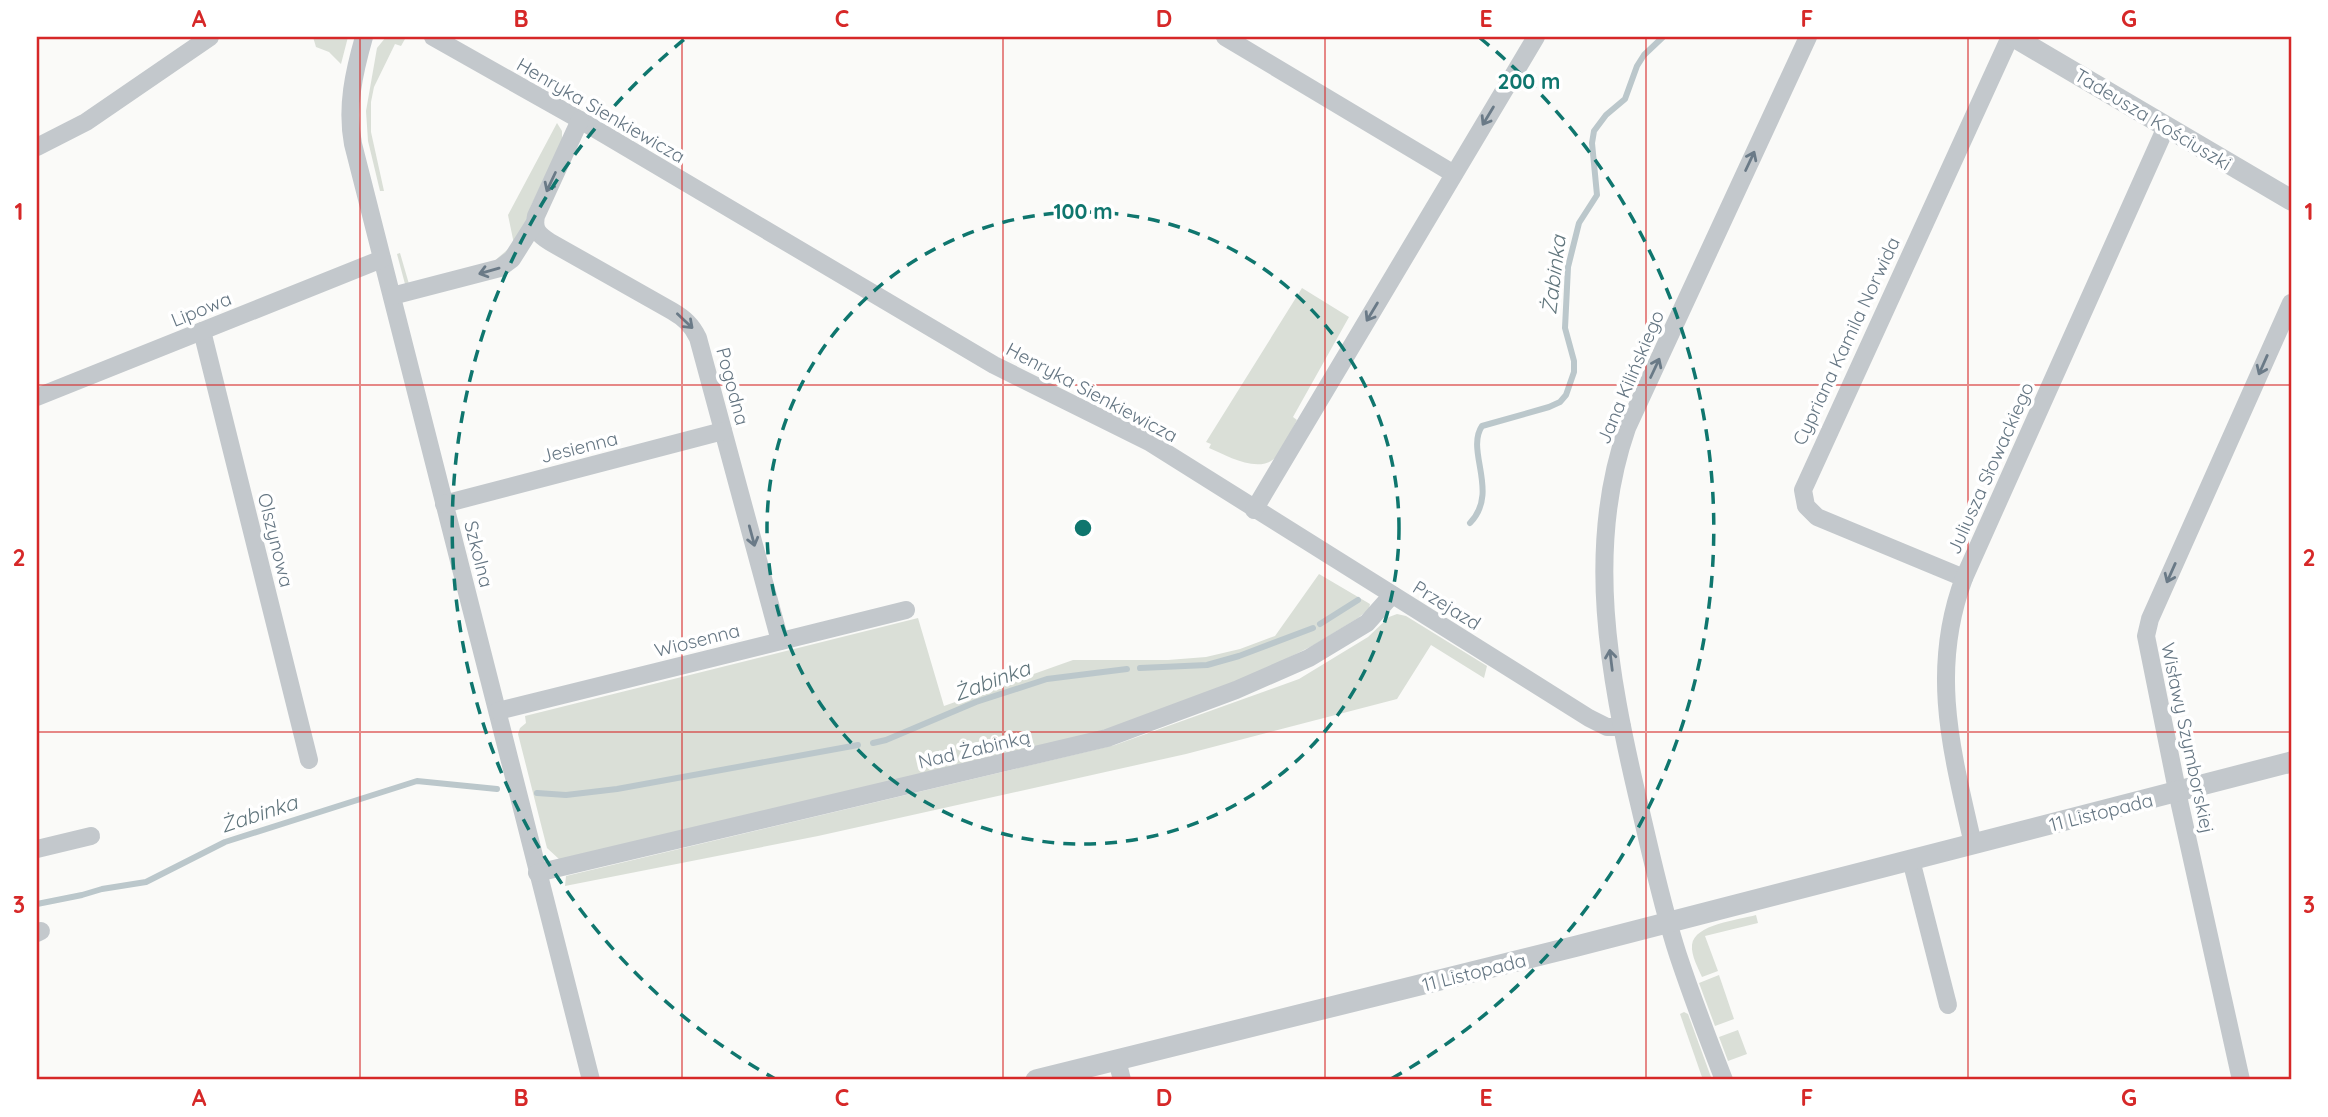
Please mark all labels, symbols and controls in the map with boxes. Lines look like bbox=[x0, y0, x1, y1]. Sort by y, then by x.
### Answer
text: A bbox=[192, 4, 207, 33]
text: B bbox=[513, 4, 529, 33]
text: C bbox=[835, 4, 849, 33]
text: D bbox=[1156, 4, 1172, 33]
text: E bbox=[1479, 4, 1493, 33]
text: F bbox=[1801, 4, 1813, 33]
text: G bbox=[2121, 4, 2137, 33]
street label: Henryka Sienkiewicza bbox=[512, 52, 690, 168]
street label: Tadeusza Kościuszki bbox=[2070, 63, 2236, 175]
text: 200 m bbox=[1498, 68, 1560, 94]
one-way arrow bbox=[1481, 106, 1495, 126]
one-way arrow bbox=[1744, 151, 1757, 172]
one-way arrow bbox=[543, 171, 557, 192]
text: 1 bbox=[15, 197, 23, 226]
text: 1 bbox=[2305, 197, 2313, 226]
text: 100 m bbox=[1053, 198, 1113, 224]
water label: Żabinka bbox=[1535, 233, 1571, 316]
street label: Cypriana Kamila Norwida bbox=[1787, 233, 1905, 449]
one-way arrow bbox=[478, 266, 500, 279]
street label: Lipowa bbox=[167, 286, 235, 332]
one-way arrow bbox=[1365, 301, 1379, 321]
street label: Jana Kilińskiego bbox=[1591, 306, 1669, 448]
one-way arrow bbox=[676, 313, 694, 329]
street label: Henryka Sienkiewicza bbox=[1002, 337, 1182, 447]
street label: Pogodna bbox=[711, 344, 755, 428]
one-way arrow bbox=[2256, 354, 2269, 375]
one-way arrow bbox=[1649, 358, 1662, 379]
street label: Juliusza Słowackiego bbox=[1941, 378, 2039, 558]
street label: Jesienna bbox=[538, 426, 620, 468]
street label: Olszynowa bbox=[253, 490, 299, 590]
centre of rings bbox=[1071, 516, 1095, 540]
street label: Szkolna bbox=[459, 518, 499, 590]
one-way arrow bbox=[746, 525, 759, 547]
text: 2 bbox=[12, 543, 26, 572]
text: 2 bbox=[2302, 543, 2316, 572]
one-way arrow bbox=[2164, 561, 2177, 583]
street label: Przejazd bbox=[1409, 575, 1485, 635]
street label: Wiosenna bbox=[652, 618, 742, 662]
street label: Wisławy Szymborskiej bbox=[2156, 640, 2220, 836]
one-way arrow bbox=[1605, 649, 1618, 672]
water label: Żabinka bbox=[950, 654, 1035, 706]
street label: Nad Żabinką bbox=[916, 724, 1032, 774]
water label: Żabinka bbox=[217, 788, 302, 838]
street label: 11 Listopada bbox=[2047, 788, 2155, 836]
text: 3 bbox=[13, 890, 25, 919]
text: 3 bbox=[2303, 890, 2315, 919]
street label: 11 Listopada bbox=[1420, 948, 1528, 996]
text: A bbox=[192, 1083, 207, 1112]
text: B bbox=[513, 1083, 529, 1112]
text: C bbox=[835, 1083, 849, 1112]
text: D bbox=[1156, 1083, 1172, 1112]
text: E bbox=[1479, 1083, 1493, 1112]
text: F bbox=[1801, 1083, 1813, 1112]
text: G bbox=[2121, 1083, 2137, 1112]

